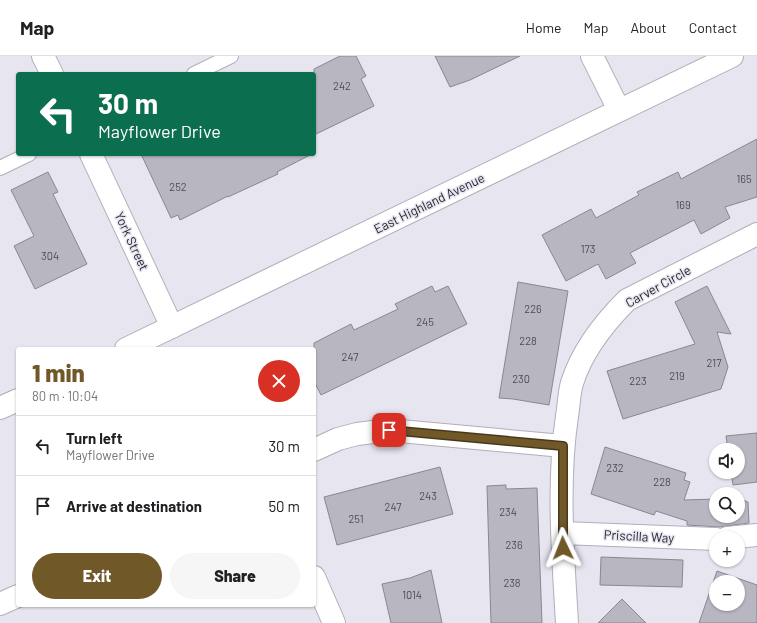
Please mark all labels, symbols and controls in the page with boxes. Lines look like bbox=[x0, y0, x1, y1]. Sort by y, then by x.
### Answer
text: Map bbox=[20, 16, 54, 39]
text: Home bbox=[526, 19, 562, 36]
text: Map bbox=[584, 19, 608, 36]
text: About bbox=[630, 19, 667, 36]
text: Contact bbox=[689, 19, 737, 36]
house number: 242 bbox=[333, 79, 351, 92]
text: 30 m bbox=[98, 86, 158, 120]
icon: left bbox=[32, 88, 84, 140]
text: Mayflower Drive bbox=[98, 120, 221, 142]
street label: East Highland Avenue bbox=[371, 169, 487, 237]
house number: 165 bbox=[736, 172, 752, 185]
house number: 252 bbox=[169, 180, 187, 193]
house number: 169 bbox=[675, 198, 691, 211]
street label: York Street bbox=[111, 209, 153, 273]
house number: 173 bbox=[581, 242, 595, 255]
house number: 304 bbox=[41, 249, 59, 262]
street label: Carver Circle bbox=[622, 261, 694, 311]
house number: 226 bbox=[524, 302, 542, 315]
house number: 245 bbox=[416, 315, 434, 328]
house number: 228 bbox=[519, 334, 537, 347]
house number: 247 bbox=[342, 350, 358, 363]
house number: 217 bbox=[707, 356, 721, 369]
text: 1 min bbox=[32, 358, 85, 387]
button: close bbox=[258, 360, 300, 402]
house number: 219 bbox=[669, 369, 685, 382]
house number: 230 bbox=[512, 372, 530, 385]
house number: 223 bbox=[629, 374, 647, 387]
text: 80 m · 10:04 bbox=[32, 388, 98, 404]
pin bbox=[372, 413, 406, 447]
icon: arrive bbox=[378, 419, 400, 441]
text: Turn left bbox=[66, 429, 122, 447]
icon: left bbox=[32, 435, 54, 457]
text: 30 m bbox=[268, 437, 300, 455]
map controls bbox=[709, 443, 745, 611]
button: sound bbox=[709, 443, 745, 479]
text: Mayflower Drive bbox=[66, 447, 155, 463]
house number: 232 bbox=[606, 461, 624, 474]
house number: 228 bbox=[653, 475, 671, 488]
button: search bbox=[709, 487, 745, 523]
house number: 243 bbox=[419, 489, 437, 502]
icon: arrive bbox=[32, 495, 54, 517]
text: Arrive at destination bbox=[66, 497, 202, 515]
text: 50 m bbox=[268, 497, 300, 515]
house number: 247 bbox=[385, 500, 401, 513]
house number: 234 bbox=[499, 505, 517, 518]
house number: 251 bbox=[348, 512, 364, 525]
street label: Priscilla Way bbox=[603, 526, 675, 546]
position arrow bbox=[542, 527, 584, 569]
button: + bbox=[709, 531, 745, 567]
house number: 236 bbox=[505, 538, 523, 551]
button: Exit bbox=[32, 553, 162, 599]
button: Share bbox=[170, 553, 300, 599]
button: − bbox=[709, 575, 745, 611]
house number: 238 bbox=[503, 576, 521, 589]
house number: 1014 bbox=[402, 588, 422, 601]

